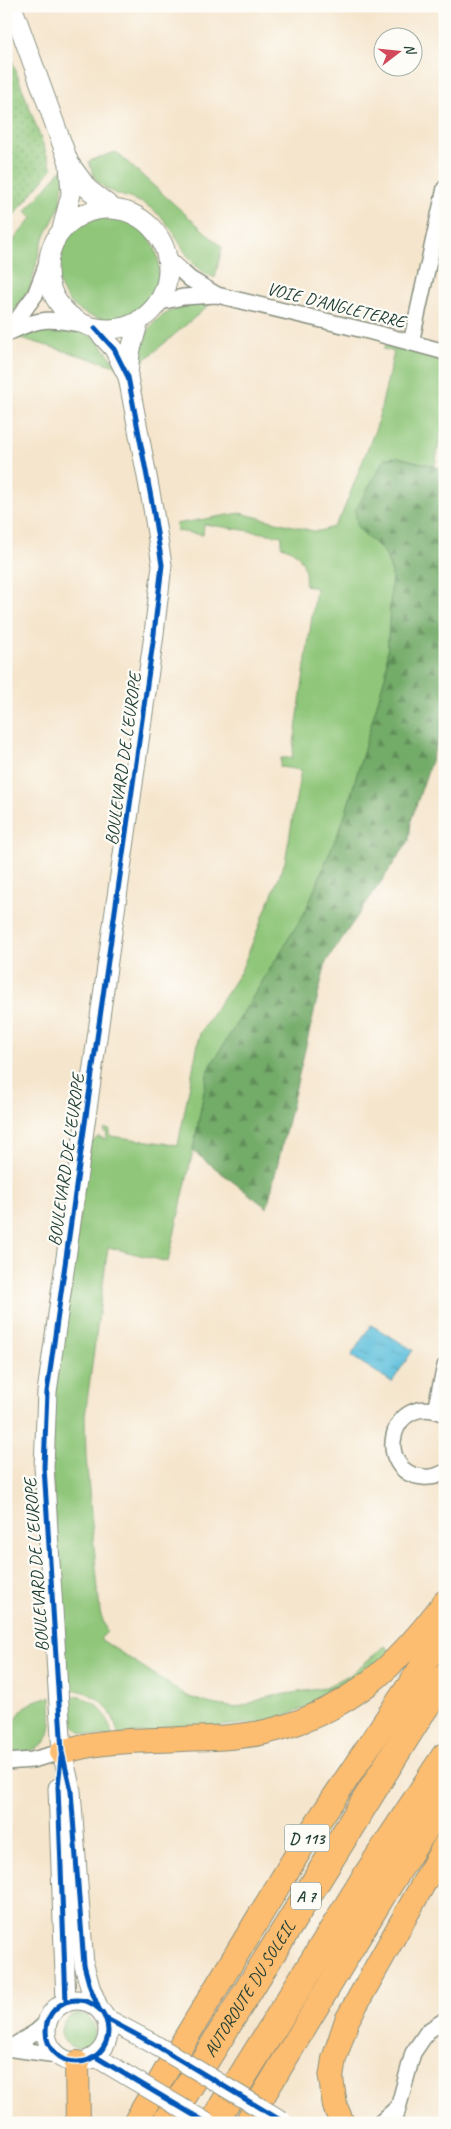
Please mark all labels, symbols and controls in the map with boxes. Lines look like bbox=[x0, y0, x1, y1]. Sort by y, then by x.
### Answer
north arrow bbox=[374, 28, 424, 78]
text: N bbox=[401, 42, 420, 57]
street label: VOIE D'ANGLETERRE bbox=[265, 277, 410, 333]
street label: BOULEVARD DE L'EUROPE bbox=[100, 669, 146, 847]
street label: BOULEVARD DE L'EUROPE bbox=[43, 1070, 89, 1248]
street label: BOULEVARD DE L'EUROPE bbox=[19, 1475, 53, 1652]
road number: D 113 bbox=[284, 1825, 330, 1852]
road number: A 7 bbox=[291, 1882, 321, 1910]
street label: AUTOROUTE DU SOLEIL bbox=[199, 1916, 300, 2061]

